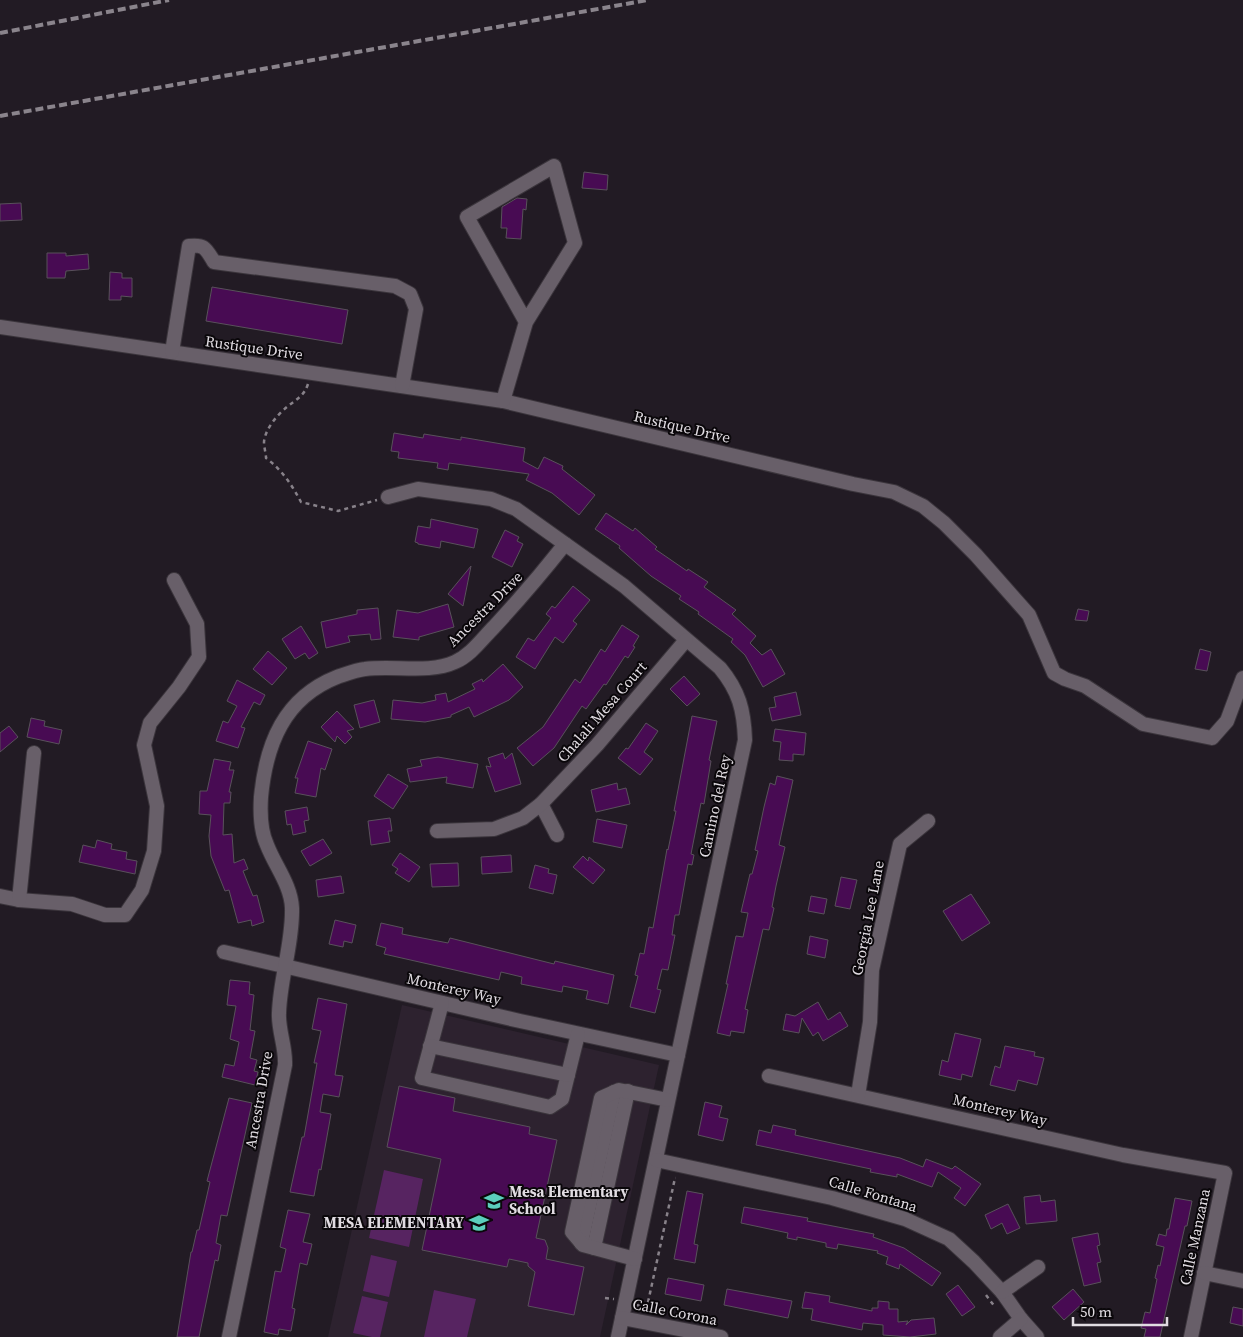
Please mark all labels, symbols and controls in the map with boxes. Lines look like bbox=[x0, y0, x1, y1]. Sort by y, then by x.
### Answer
street label: Rustique Drive bbox=[204, 330, 305, 365]
street label: Rustique Drive bbox=[632, 405, 733, 448]
street label: Ancestra Drive bbox=[442, 566, 527, 651]
street label: Chalali Mesa Court bbox=[552, 657, 651, 766]
street label: Camino del Rey bbox=[693, 752, 736, 859]
street label: Georgia Lee Lane bbox=[846, 858, 889, 977]
street label: Monterey Way bbox=[405, 967, 504, 1010]
street label: Ancestra Drive bbox=[240, 1049, 277, 1150]
street label: Monterey Way bbox=[951, 1088, 1050, 1131]
street label: Calle Fontana bbox=[826, 1170, 920, 1217]
place label: Mesa Elementary School bbox=[509, 1181, 628, 1219]
street label: Calle Manzana bbox=[1174, 1186, 1215, 1287]
school or university icon: Mesa Elementary School bbox=[483, 1190, 505, 1212]
place label: MESA ELEMENTARY bbox=[324, 1212, 465, 1233]
school or university icon: MESA ELEMENTARY bbox=[468, 1212, 490, 1234]
street label: Calle Corona bbox=[631, 1293, 720, 1330]
scale bar bbox=[1073, 1294, 1167, 1326]
text: 50 m bbox=[1080, 1301, 1112, 1322]

